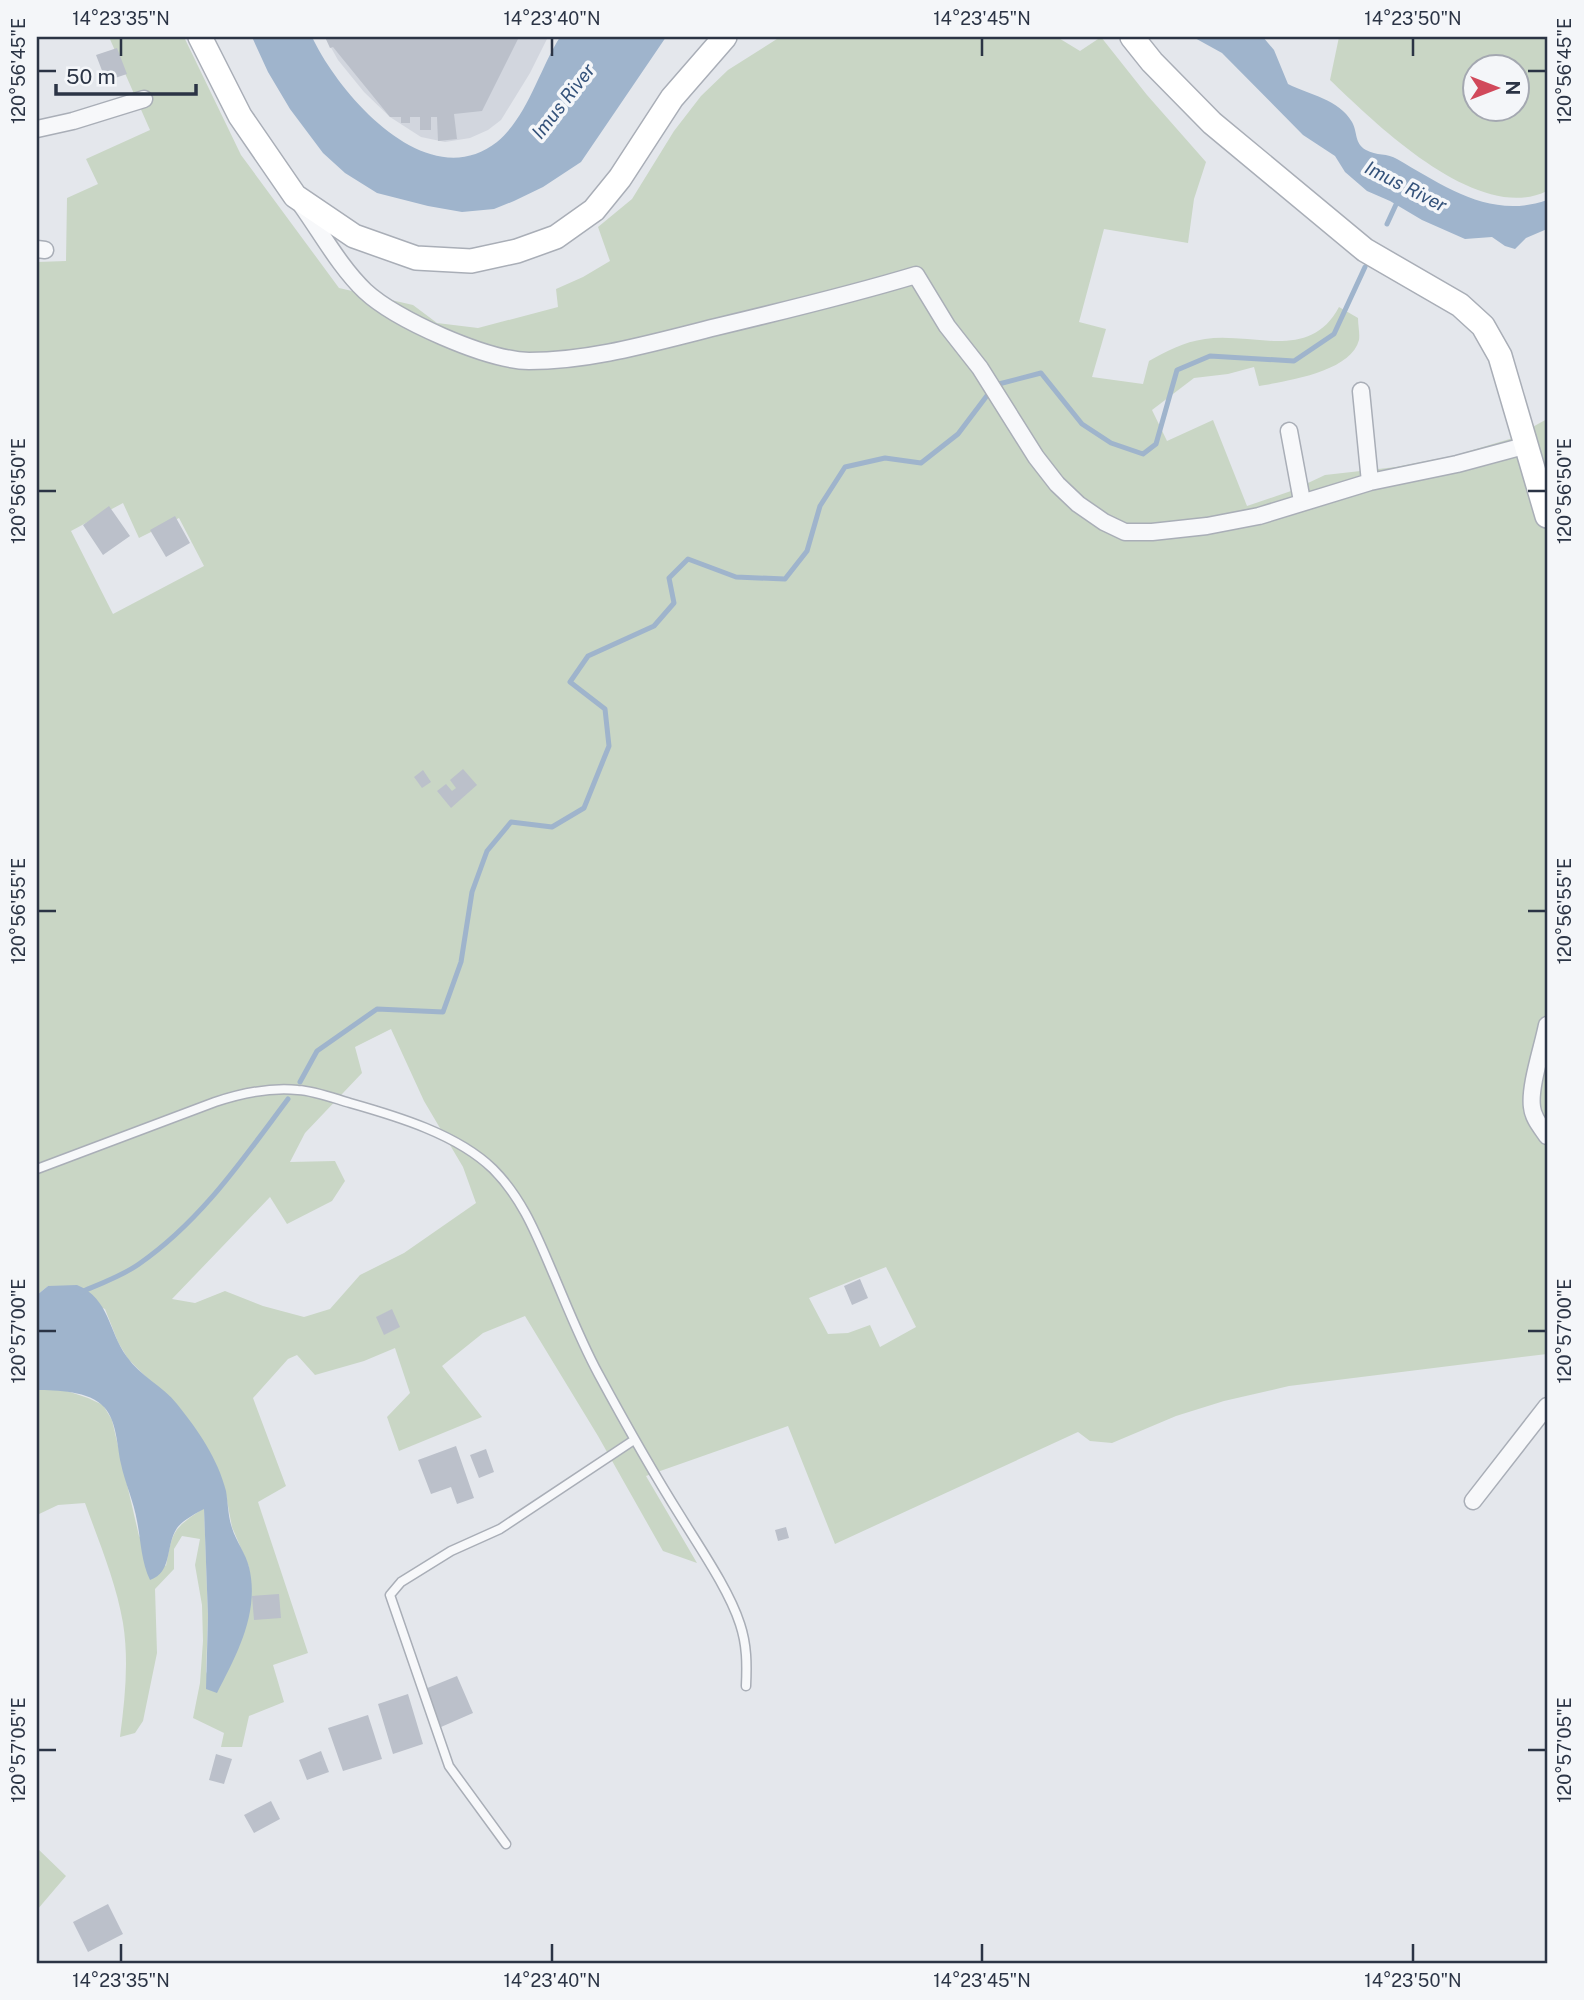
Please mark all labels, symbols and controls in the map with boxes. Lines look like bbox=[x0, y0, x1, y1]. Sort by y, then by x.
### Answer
text: 14°23'35"N bbox=[72, 8, 170, 29]
text: 14°23'40"N bbox=[503, 8, 601, 29]
text: 14°23'45"N bbox=[933, 8, 1031, 29]
text: 14°23'50"N bbox=[1364, 8, 1462, 29]
text: 120°56'45"E bbox=[8, 18, 29, 124]
text: 120°56'45"E bbox=[1554, 18, 1575, 124]
scale bar bbox=[56, 52, 196, 96]
north arrow bbox=[1462, 52, 1532, 122]
water label: Imus River bbox=[527, 58, 600, 143]
text: 50 m bbox=[66, 64, 116, 89]
text: N bbox=[1502, 81, 1524, 95]
water label: Imus River bbox=[1361, 156, 1451, 216]
text: 120°56'50"E bbox=[8, 438, 29, 544]
text: 120°56'50"E bbox=[1554, 438, 1575, 544]
text: 120°56'55"E bbox=[8, 858, 29, 964]
text: 120°56'55"E bbox=[1554, 858, 1575, 964]
text: 120°57'00"E bbox=[8, 1279, 29, 1383]
text: 120°57'00"E bbox=[1554, 1279, 1575, 1383]
text: 120°57'05"E bbox=[8, 1697, 29, 1803]
text: 120°57'05"E bbox=[1554, 1697, 1575, 1803]
text: 14°23'35"N bbox=[72, 1970, 170, 1991]
text: 14°23'40"N bbox=[503, 1970, 601, 1991]
text: 14°23'45"N bbox=[933, 1970, 1031, 1991]
text: 14°23'50"N bbox=[1364, 1970, 1462, 1991]

